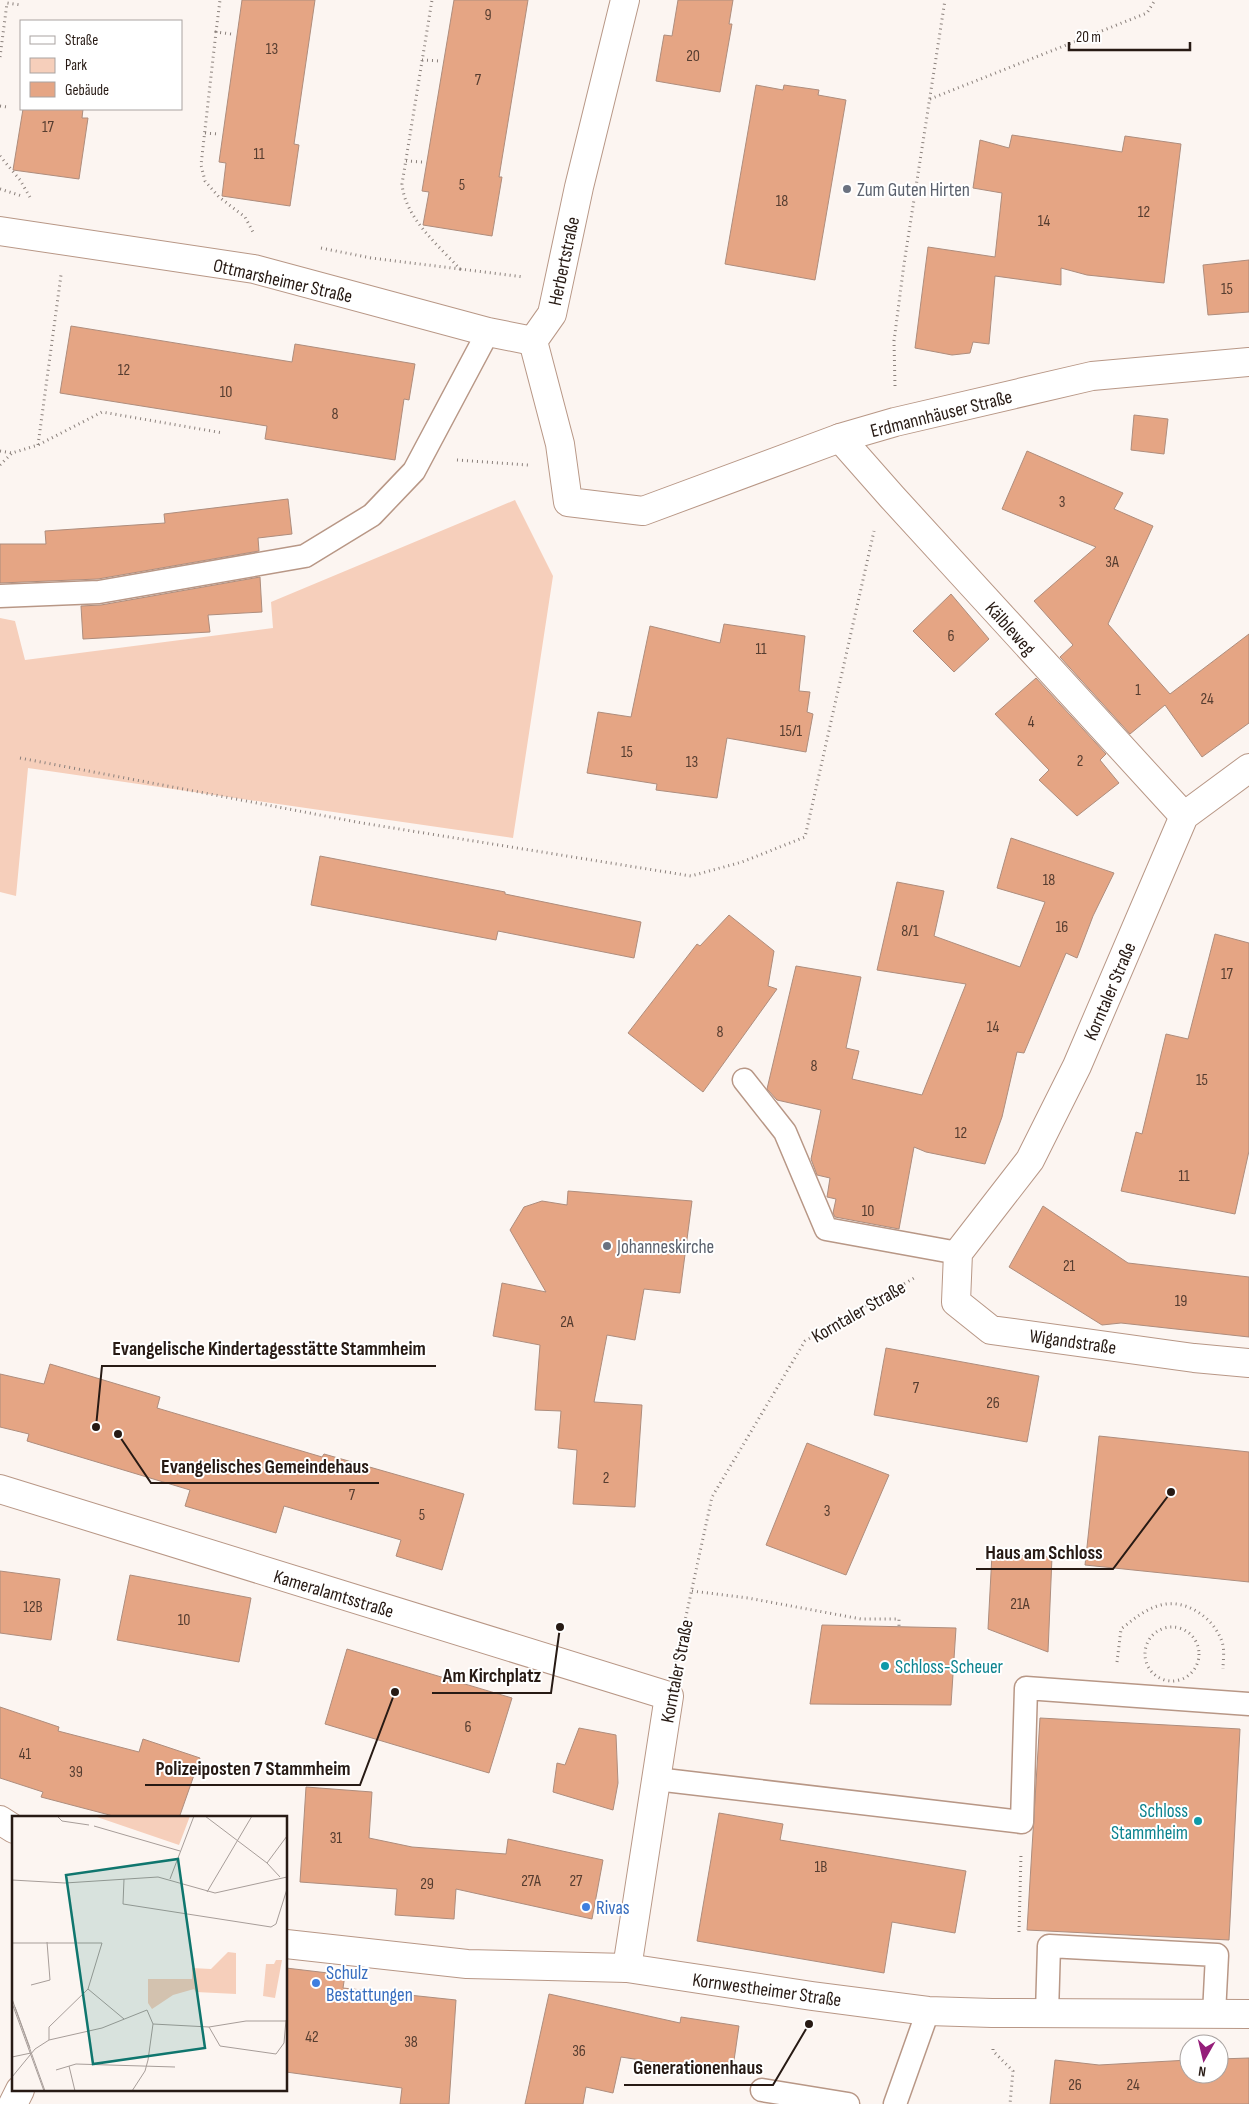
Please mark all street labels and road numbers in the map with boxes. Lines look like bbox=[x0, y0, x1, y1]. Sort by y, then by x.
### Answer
street label: Herbertstraße bbox=[544, 215, 585, 308]
street label: Ottmarsheimer Straße bbox=[211, 254, 354, 309]
street label: Erdmannhäuser Straße bbox=[868, 386, 1014, 443]
street label: Kälbleweg bbox=[980, 597, 1040, 661]
street label: Korntaler Straße bbox=[1079, 939, 1141, 1044]
street label: Korntaler Straße bbox=[808, 1276, 910, 1348]
street label: Wigandstraße bbox=[1028, 1325, 1118, 1360]
street label: Kameralamtsstraße bbox=[271, 1565, 396, 1624]
street label: Korntaler Straße bbox=[656, 1618, 699, 1725]
street label: Kornwestheimer Straße bbox=[691, 1969, 843, 2012]

